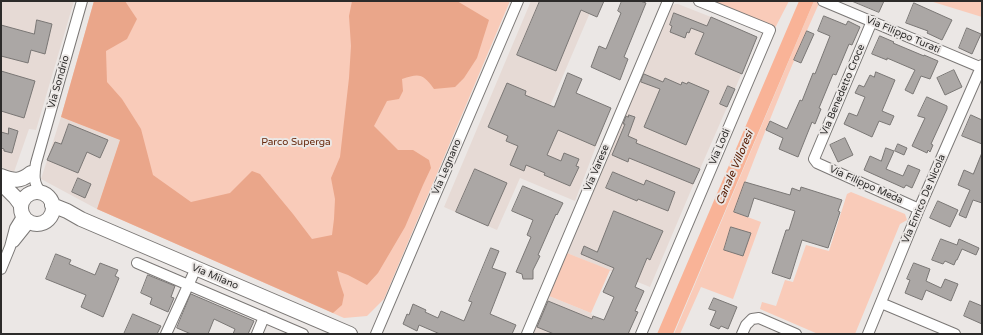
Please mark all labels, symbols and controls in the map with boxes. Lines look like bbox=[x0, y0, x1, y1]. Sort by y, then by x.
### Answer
street label: Via Filippo Turati bbox=[864, 14, 942, 56]
street label: Via Benedetto Croce bbox=[818, 43, 868, 137]
street label: Via Sondrio bbox=[46, 54, 72, 110]
street label: Via Lodi bbox=[707, 127, 733, 167]
water label: Canale Villoresi bbox=[713, 129, 757, 207]
park label: Parco Superga bbox=[261, 136, 331, 148]
street label: Via Legnano bbox=[430, 137, 464, 197]
street label: Via Varese bbox=[582, 143, 612, 193]
street label: Via Enrico De Nicola bbox=[900, 153, 948, 245]
street label: Via Filippo Meda bbox=[827, 163, 905, 207]
street label: Via Milano bbox=[190, 262, 240, 292]

